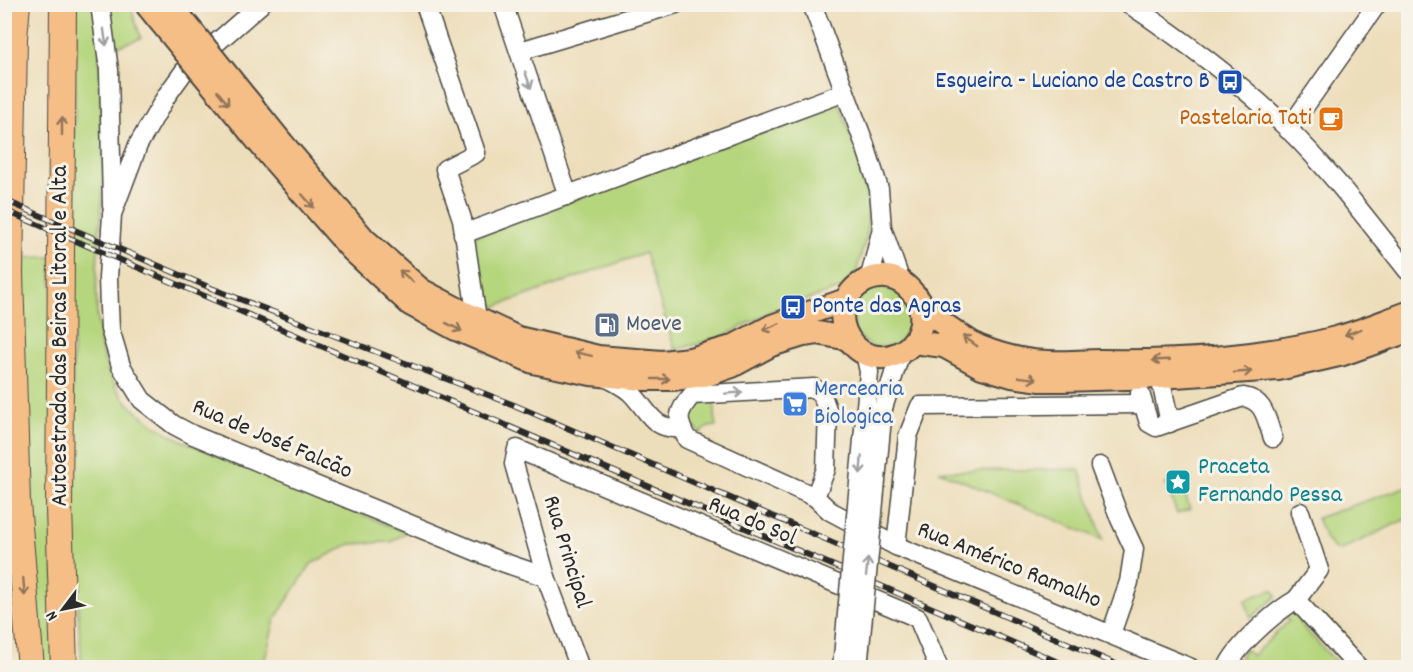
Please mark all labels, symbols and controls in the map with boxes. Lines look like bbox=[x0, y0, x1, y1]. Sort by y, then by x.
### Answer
one-way arrow bbox=[99, 27, 110, 47]
place label: Esgueira - Luciano de Castro B bbox=[935, 65, 1210, 99]
bus stop icon: Esgueira - Luciano de Castro B bbox=[1215, 67, 1245, 97]
one-way arrow bbox=[524, 70, 535, 89]
one-way arrow bbox=[216, 90, 229, 106]
place label: Pastelaria Tati bbox=[1179, 102, 1312, 136]
cafe icon: Pastelaria Tati bbox=[1316, 104, 1346, 134]
one-way arrow bbox=[56, 117, 68, 137]
street label: Autoestrada das Beiras Litoral e Alta bbox=[44, 165, 78, 506]
one-way arrow bbox=[301, 193, 315, 208]
one-way arrow bbox=[399, 270, 415, 284]
place label: Ponte das Agras bbox=[812, 290, 962, 324]
bus stop icon: Ponte das Agras bbox=[778, 292, 808, 322]
place label: Moeve bbox=[626, 308, 682, 342]
fuel station icon: Moeve bbox=[592, 310, 622, 340]
one-way arrow bbox=[444, 322, 462, 333]
one-way arrow bbox=[762, 322, 780, 333]
one-way arrow bbox=[1345, 328, 1363, 339]
one-way arrow bbox=[962, 335, 979, 347]
one-way arrow bbox=[574, 348, 593, 359]
one-way arrow bbox=[1152, 354, 1172, 366]
one-way arrow bbox=[1233, 366, 1253, 377]
one-way arrow bbox=[651, 373, 671, 385]
place label: Mercearia Biologica bbox=[814, 373, 904, 435]
one-way arrow bbox=[1017, 373, 1037, 384]
one-way arrow bbox=[724, 387, 744, 398]
supermarket icon: Mercearia Biologica bbox=[780, 389, 810, 419]
street label: Rua de José Falcão bbox=[186, 391, 358, 489]
place label: Praceta Fernando Pessa bbox=[1198, 451, 1343, 513]
one-way arrow bbox=[855, 455, 866, 475]
place icon: Praceta Fernando Pessa bbox=[1163, 467, 1193, 497]
street label: Rua do Sol bbox=[702, 488, 802, 556]
street label: Rua Principal bbox=[533, 491, 599, 613]
street label: Rua Américo Ramalho bbox=[912, 514, 1106, 618]
one-way arrow bbox=[862, 558, 873, 578]
one-way arrow bbox=[19, 577, 30, 597]
north arrow bbox=[33, 579, 93, 639]
text: N bbox=[41, 606, 64, 625]

